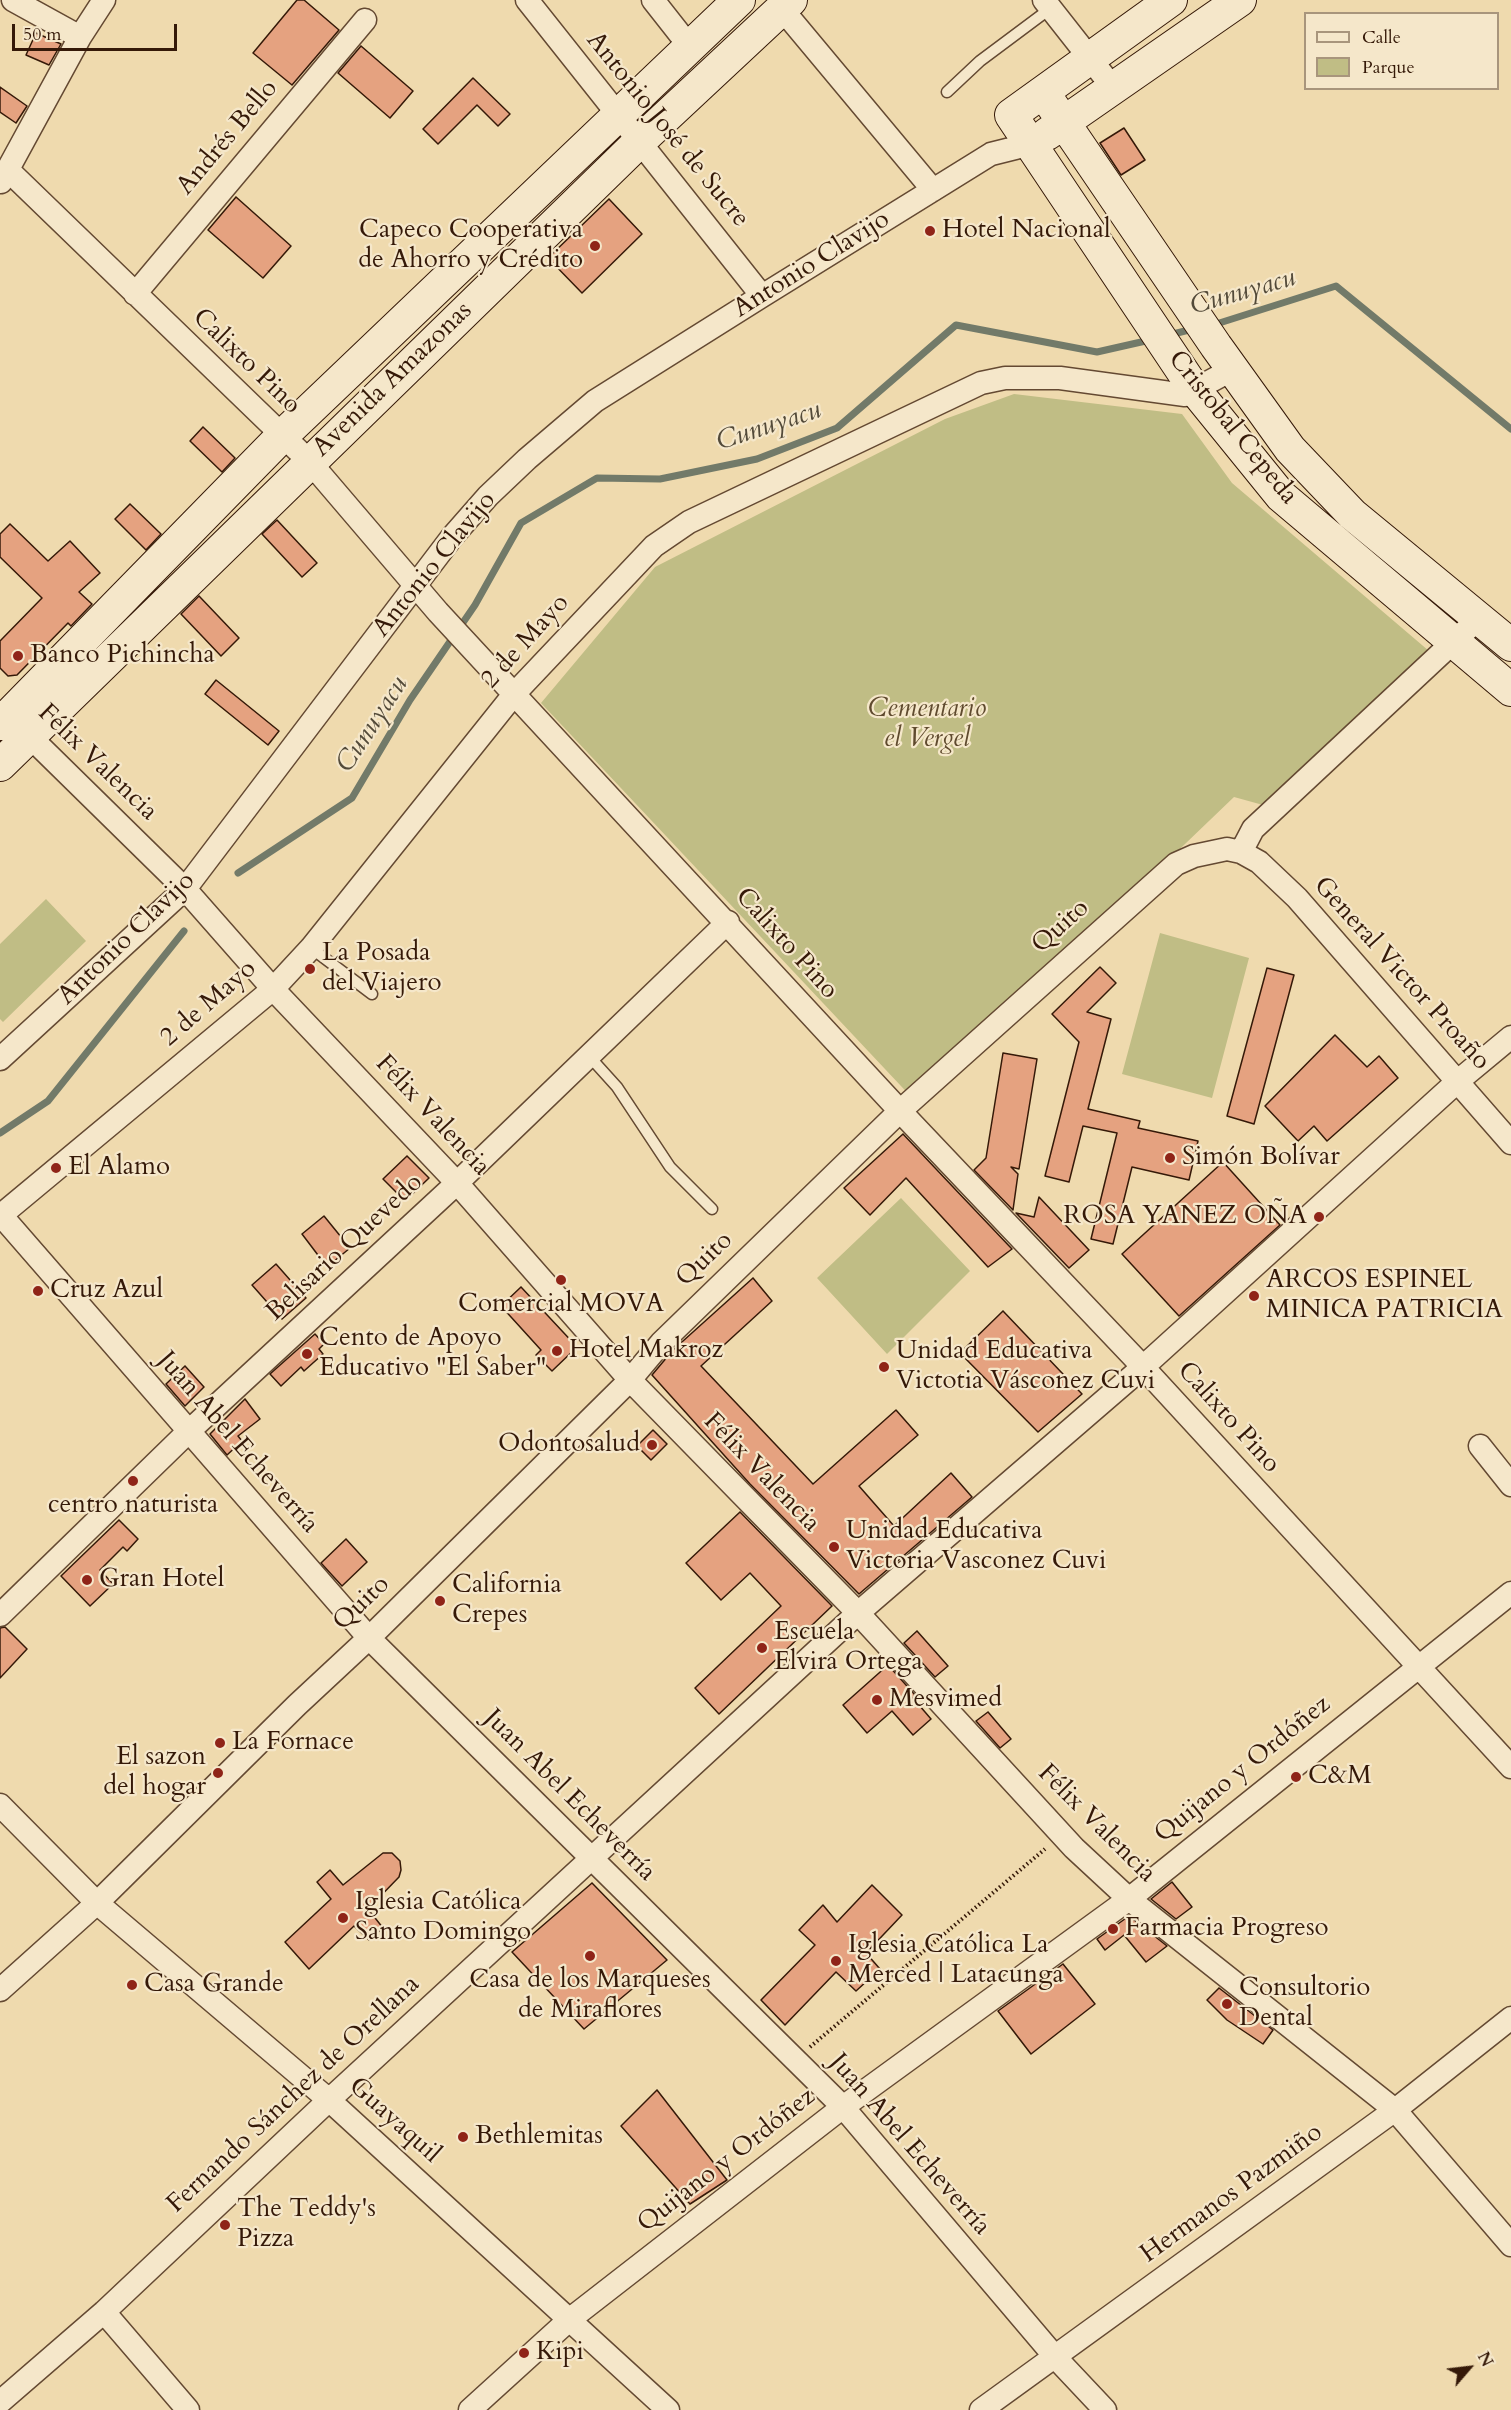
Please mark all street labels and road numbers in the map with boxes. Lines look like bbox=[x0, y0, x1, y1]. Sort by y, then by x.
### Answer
street label: Antonio José de Sucre bbox=[579, 26, 755, 234]
street label: Andrés Bello bbox=[171, 74, 285, 202]
street label: Antonio Clavijo bbox=[728, 205, 896, 325]
street label: Avenida Amazonas bbox=[307, 296, 479, 464]
street label: Calixto Pino bbox=[185, 303, 307, 421]
street label: Cristobal Cepeda bbox=[1160, 345, 1304, 511]
street label: Antonio Clavijo bbox=[367, 486, 503, 644]
street label: 2 de Mayo bbox=[475, 588, 577, 696]
street label: Félix Valencia bbox=[31, 698, 163, 828]
street label: Antonio Clavijo bbox=[52, 866, 202, 1012]
street label: General Victor Proaño bbox=[1306, 871, 1496, 1077]
street label: Calixto Pino bbox=[728, 882, 844, 1006]
street label: Quito bbox=[1026, 893, 1096, 961]
street label: 2 de Mayo bbox=[155, 954, 263, 1054]
street label: Félix Valencia bbox=[368, 1049, 496, 1183]
street label: Belisario Quevedo bbox=[260, 1168, 430, 1328]
street label: Quito bbox=[670, 1226, 740, 1294]
street label: Juan Abel Echeverría bbox=[150, 1346, 324, 1540]
street label: Calixto Pino bbox=[1170, 1356, 1286, 1480]
street label: Félix Valencia bbox=[696, 1407, 826, 1539]
street label: Quito bbox=[327, 1570, 397, 1638]
street label: Quijano y Ordóñez bbox=[1149, 1690, 1337, 1850]
street label: Juan Abel Echeverría bbox=[477, 1704, 661, 1888]
street label: Félix Valencia bbox=[1030, 1758, 1162, 1890]
street label: Fernando Sánchez de Orellana bbox=[161, 1970, 427, 2220]
street label: Juan Abel Echeverría bbox=[822, 2048, 996, 2242]
street label: Guayaquil bbox=[342, 2072, 446, 2170]
street label: Quijano y Ordóñez bbox=[632, 2082, 822, 2240]
street label: Hermanos Pazmiño bbox=[1135, 2118, 1329, 2270]

